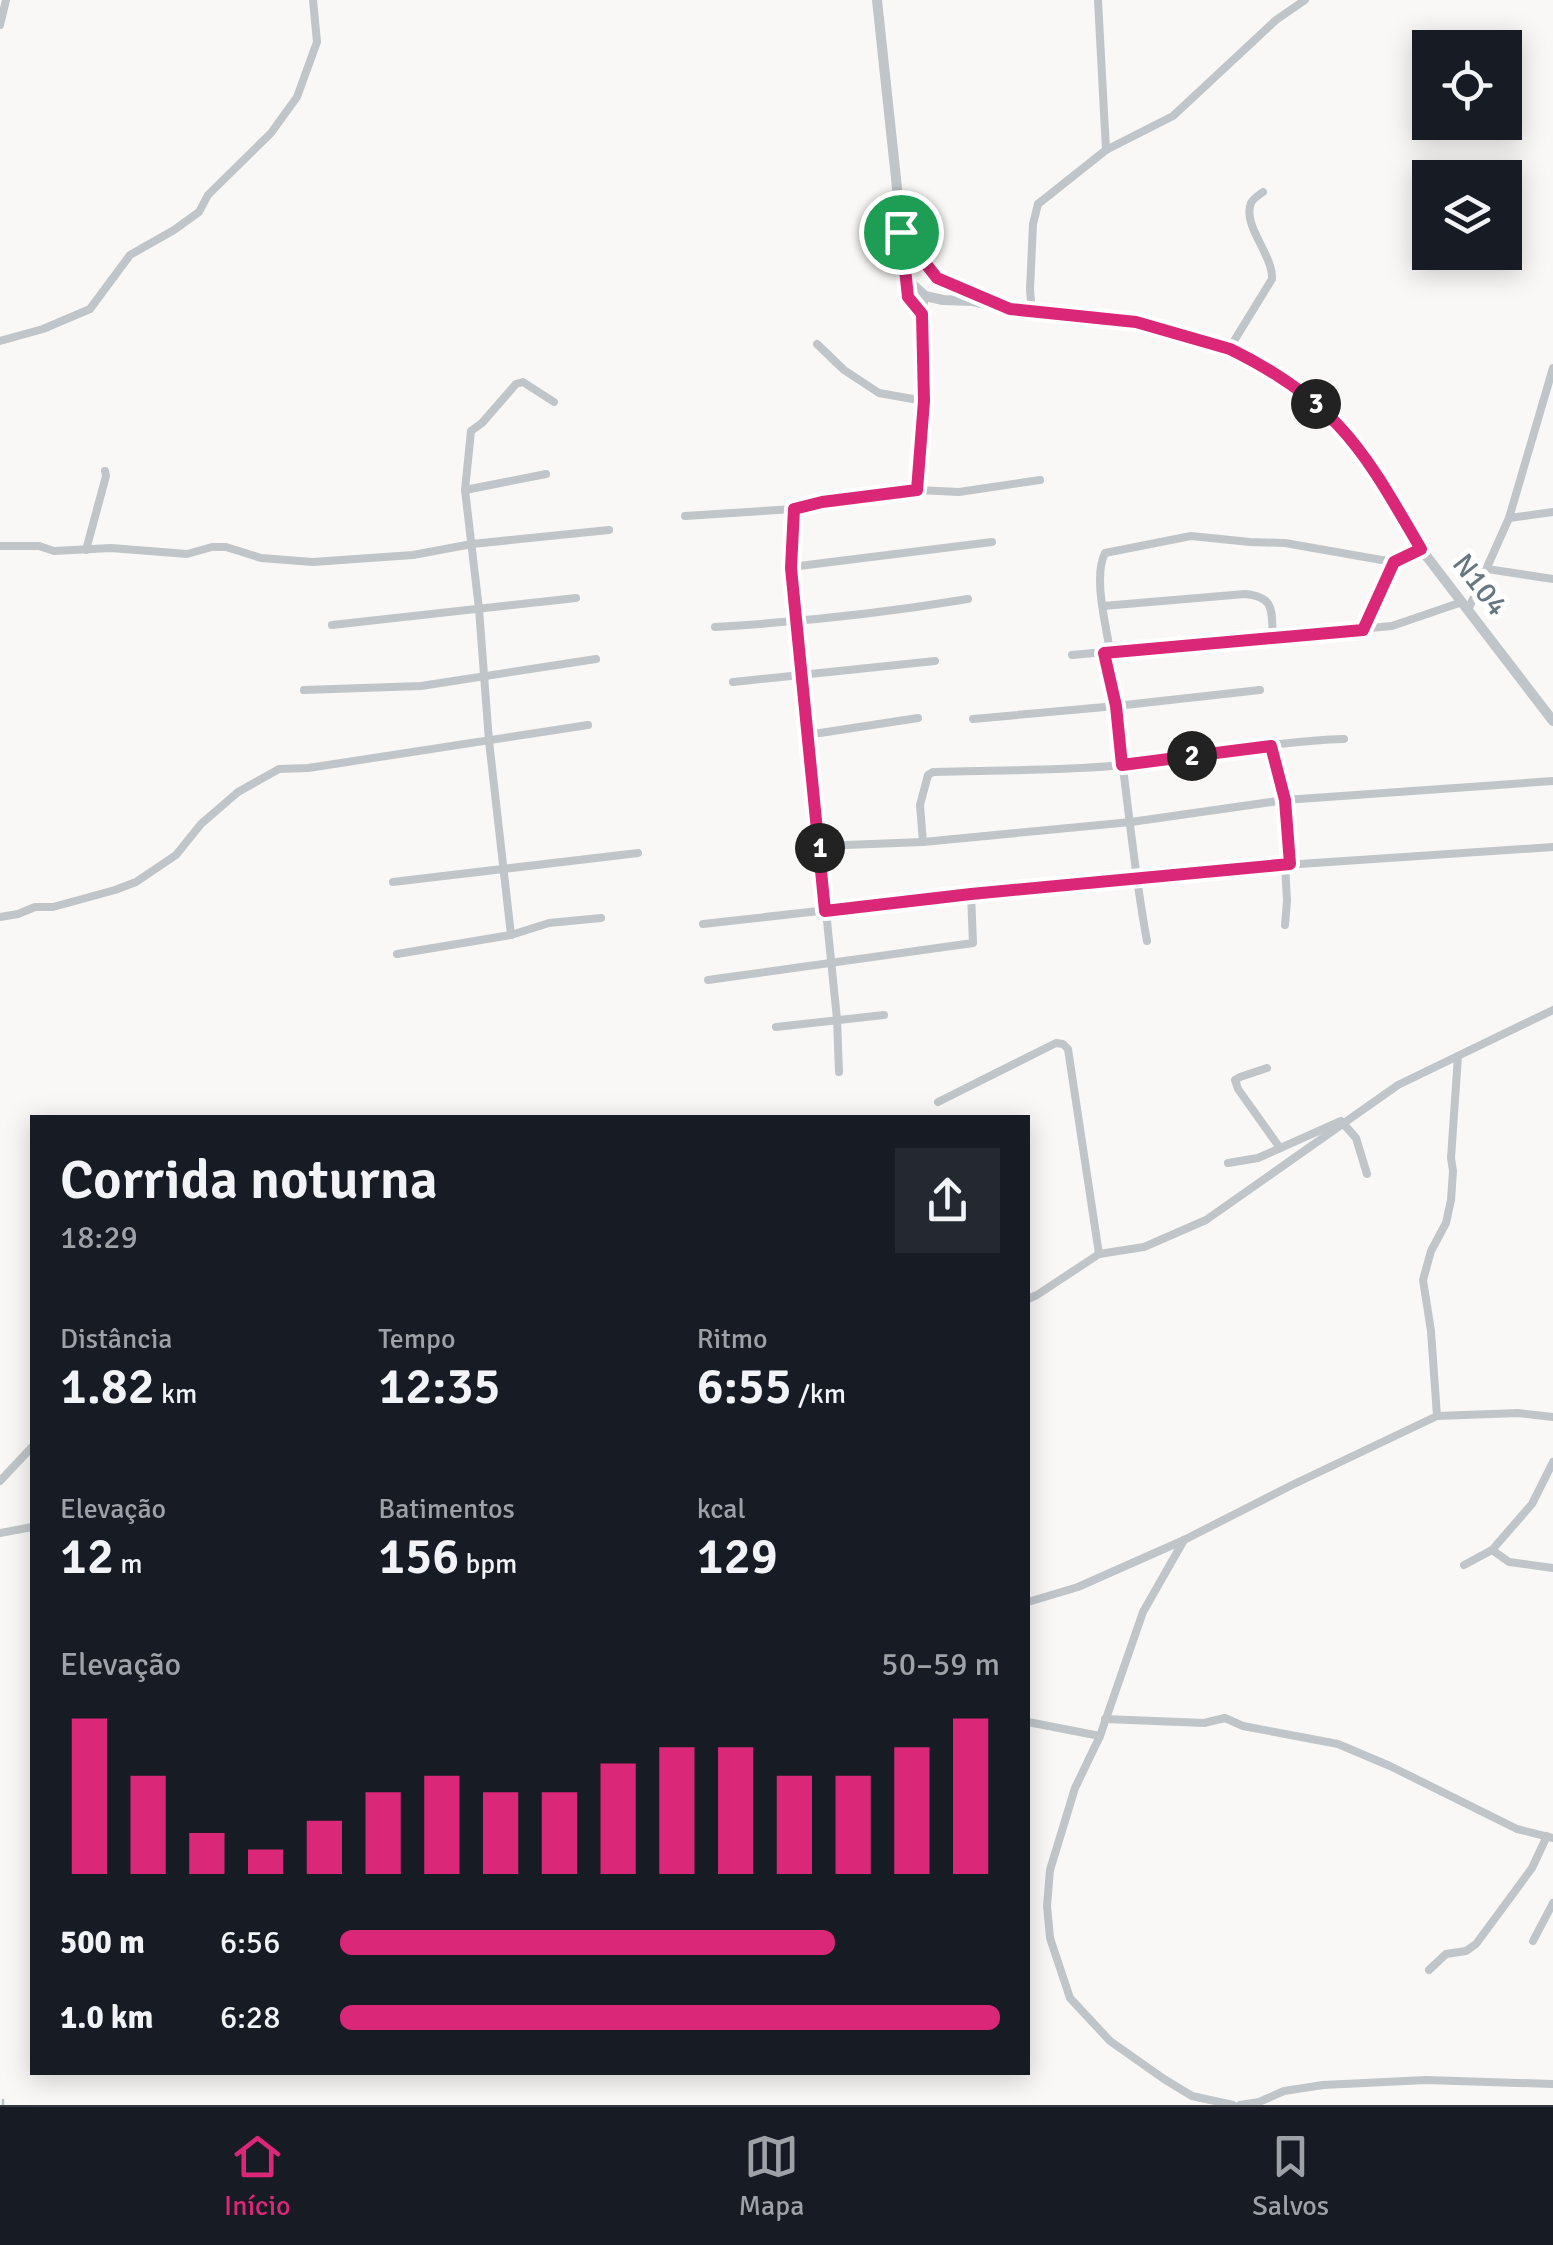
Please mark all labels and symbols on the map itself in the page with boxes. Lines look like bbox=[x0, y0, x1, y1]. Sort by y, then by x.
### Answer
pin bbox=[859, 190, 944, 275]
pin: 3 bbox=[1291, 379, 1341, 429]
street label: N104 bbox=[1444, 546, 1516, 624]
pin: 2 bbox=[1167, 731, 1217, 781]
pin: 1 bbox=[795, 823, 845, 873]

